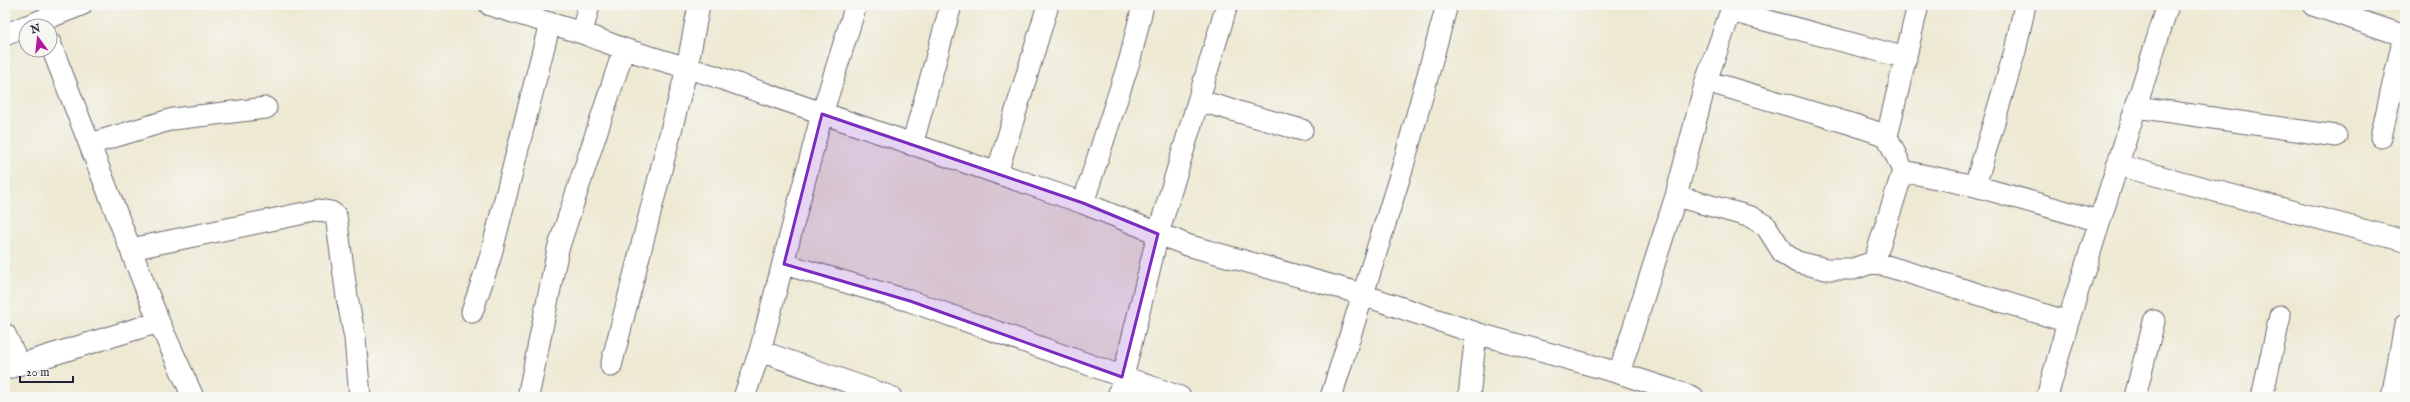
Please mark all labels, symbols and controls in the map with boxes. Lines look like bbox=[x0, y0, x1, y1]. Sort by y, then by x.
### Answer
north arrow bbox=[18, 18, 58, 58]
text: N bbox=[28, 21, 43, 38]
scale bar bbox=[20, 358, 73, 384]
text: 20 m bbox=[26, 365, 49, 380]

